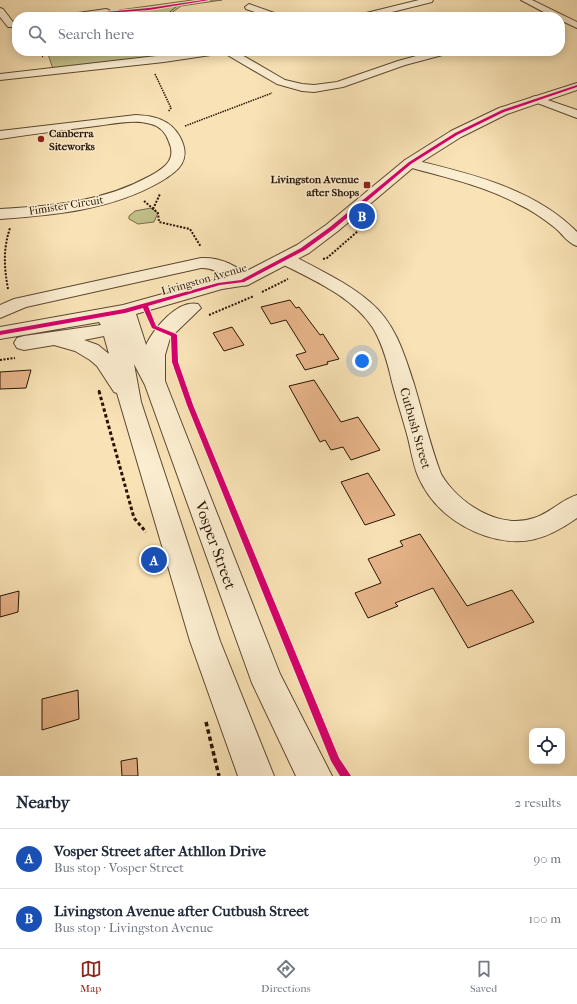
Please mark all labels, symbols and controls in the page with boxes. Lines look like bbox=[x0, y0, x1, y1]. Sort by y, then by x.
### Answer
search box bbox=[12, 12, 565, 56]
icon: search bbox=[26, 23, 48, 45]
text: Search here bbox=[58, 25, 134, 43]
place label: Canberra Siteworks bbox=[49, 127, 95, 153]
marker: Canberra Siteworks bbox=[36, 134, 46, 144]
place label: Livingston Avenue after Shops bbox=[271, 173, 360, 199]
marker: Livingston Avenue after Shops bbox=[362, 180, 372, 190]
street label: Fimister Circuit bbox=[28, 193, 104, 218]
pin: B bbox=[349, 201, 375, 231]
street label: Livingston Avenue bbox=[160, 261, 249, 298]
your location bbox=[352, 351, 372, 371]
street label: Cutbush Street bbox=[397, 386, 434, 471]
street label: Vosper Street bbox=[190, 497, 240, 592]
pin: A bbox=[141, 545, 167, 575]
map controls bbox=[529, 728, 565, 764]
button: locate bbox=[529, 728, 565, 764]
text: Nearby bbox=[16, 792, 70, 812]
text: 2 results bbox=[515, 795, 561, 810]
text: Vosper Street after Athllon Drive bbox=[54, 842, 266, 860]
text: A bbox=[25, 851, 33, 866]
text: 90 m bbox=[533, 851, 561, 866]
text: Bus stop · Vosper Street bbox=[54, 860, 184, 875]
text: Livingston Avenue after Cutbush Street bbox=[54, 902, 309, 920]
text: B bbox=[25, 911, 33, 926]
text: 100 m bbox=[528, 911, 561, 926]
text: Bus stop · Livingston Avenue bbox=[54, 920, 213, 935]
tab: Map bbox=[80, 958, 102, 995]
tab: Directions bbox=[261, 958, 311, 995]
tab: Saved bbox=[470, 958, 497, 995]

